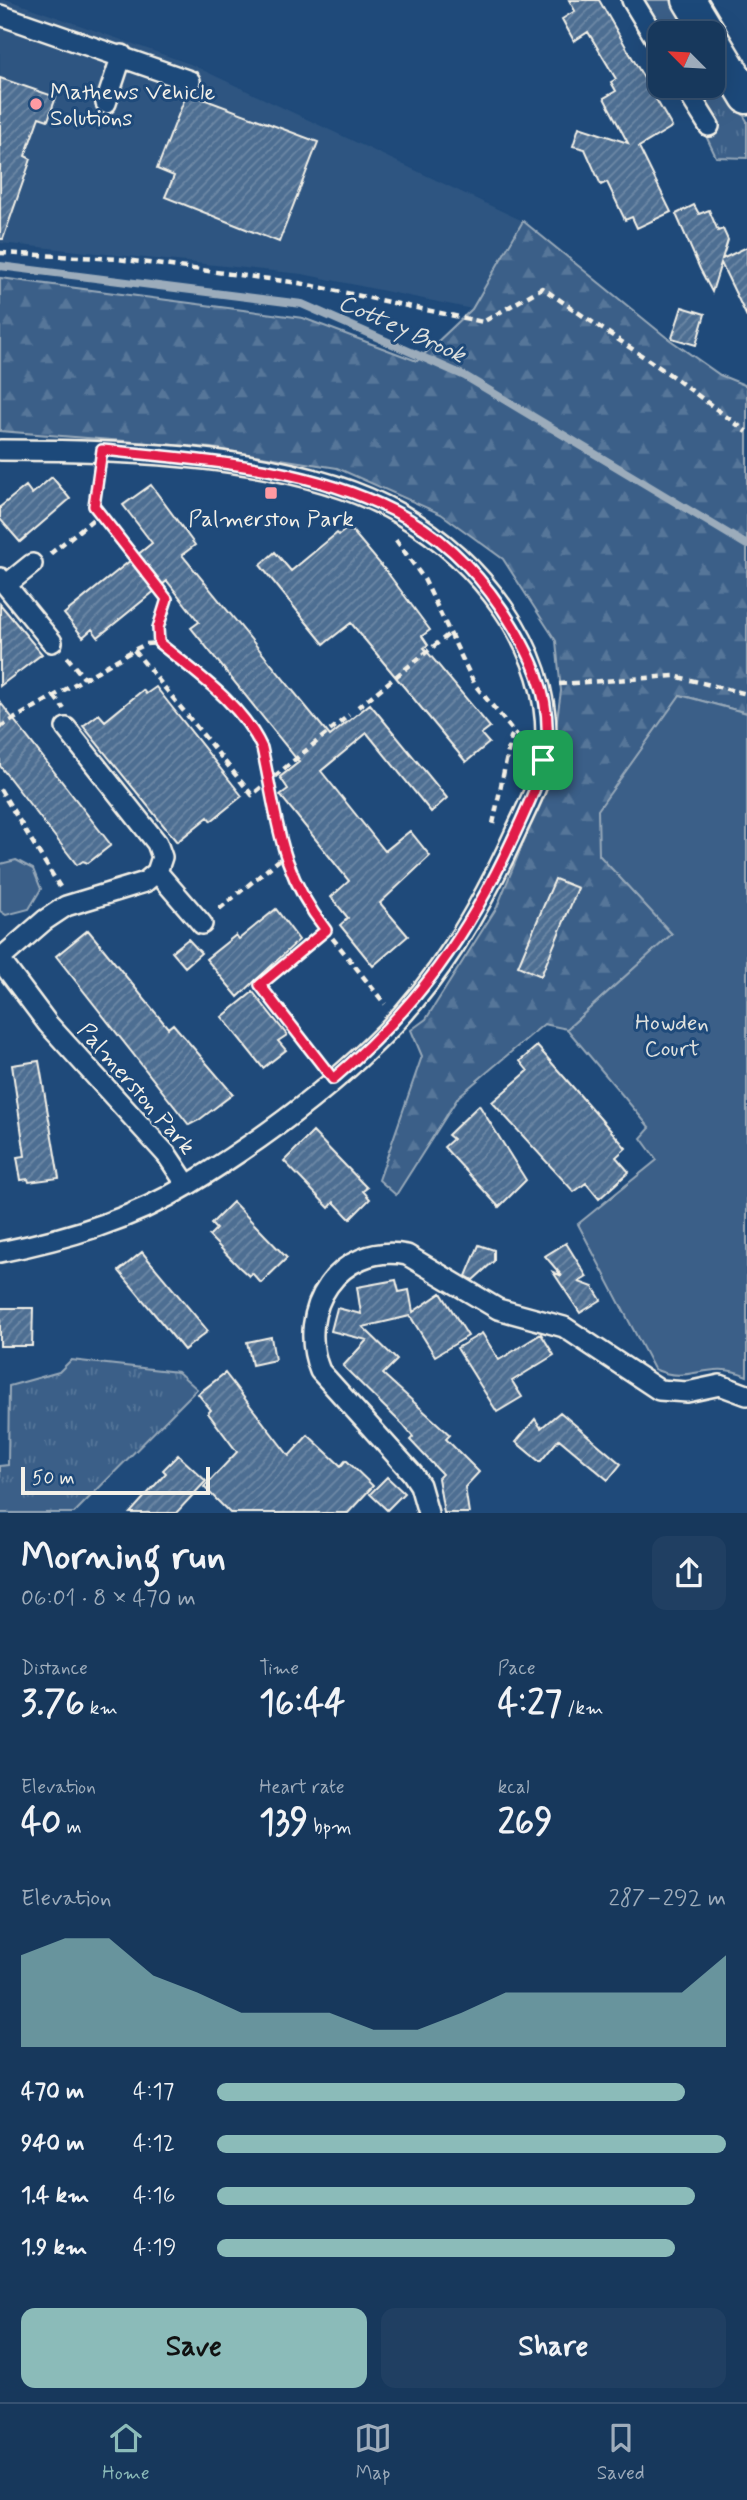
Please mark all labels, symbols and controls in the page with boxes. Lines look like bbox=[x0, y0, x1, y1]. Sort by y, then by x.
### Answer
north arrow bbox=[648, 21, 724, 98]
map controls bbox=[648, 21, 725, 98]
place label: Mathews Vehicle Solutions bbox=[50, 78, 215, 134]
marker: Mathews Vehicle Solutions bbox=[28, 96, 44, 112]
water label: Cottey Brook bbox=[333, 288, 472, 372]
marker: Palmerston Park bbox=[263, 485, 279, 501]
place label: Palmerston Park bbox=[188, 505, 354, 535]
pin bbox=[513, 730, 573, 790]
icon: arrive bbox=[524, 741, 562, 779]
park label: Howden Court bbox=[635, 1009, 709, 1065]
street label: Palmerston Park bbox=[70, 1017, 201, 1162]
scale bar bbox=[21, 1464, 210, 1496]
text: 50 m bbox=[32, 1466, 75, 1491]
text: Morning run bbox=[21, 1533, 226, 1582]
button: share bbox=[652, 1536, 726, 1610]
text: 06:01 · 8 × 470 m bbox=[21, 1584, 196, 1614]
text: Distance bbox=[21, 1656, 88, 1681]
text: Time bbox=[259, 1656, 299, 1681]
text: Pace bbox=[498, 1656, 535, 1681]
text: 3.76 bbox=[21, 1681, 85, 1727]
text: 16:44 bbox=[259, 1681, 345, 1727]
text: 4:27 bbox=[498, 1681, 562, 1727]
text: km bbox=[85, 1696, 118, 1721]
text: /km bbox=[562, 1696, 603, 1721]
text: Elevation bbox=[21, 1775, 96, 1800]
text: Heart rate bbox=[259, 1775, 345, 1800]
text: kcal bbox=[498, 1775, 530, 1800]
text: 40 bbox=[21, 1800, 61, 1846]
text: 139 bbox=[259, 1800, 308, 1846]
text: 269 bbox=[498, 1800, 553, 1846]
text: m bbox=[61, 1815, 82, 1840]
text: bpm bbox=[308, 1815, 352, 1840]
text: Elevation bbox=[21, 1884, 112, 1914]
text: 287–292 m bbox=[608, 1884, 726, 1914]
text: 470 m bbox=[21, 2077, 84, 2107]
text: 4:17 bbox=[133, 2077, 174, 2107]
text: 940 m bbox=[21, 2129, 85, 2159]
text: 4:12 bbox=[133, 2129, 175, 2159]
text: 1.4 km bbox=[21, 2181, 89, 2211]
text: 4:16 bbox=[133, 2181, 176, 2211]
text: 1.9 km bbox=[21, 2233, 87, 2263]
text: 4:19 bbox=[133, 2233, 177, 2263]
button: Save bbox=[21, 2308, 367, 2388]
button: Share bbox=[381, 2308, 726, 2388]
tab: Home bbox=[102, 2419, 150, 2486]
tab: Map bbox=[354, 2419, 392, 2486]
tab: Saved bbox=[597, 2419, 645, 2486]

